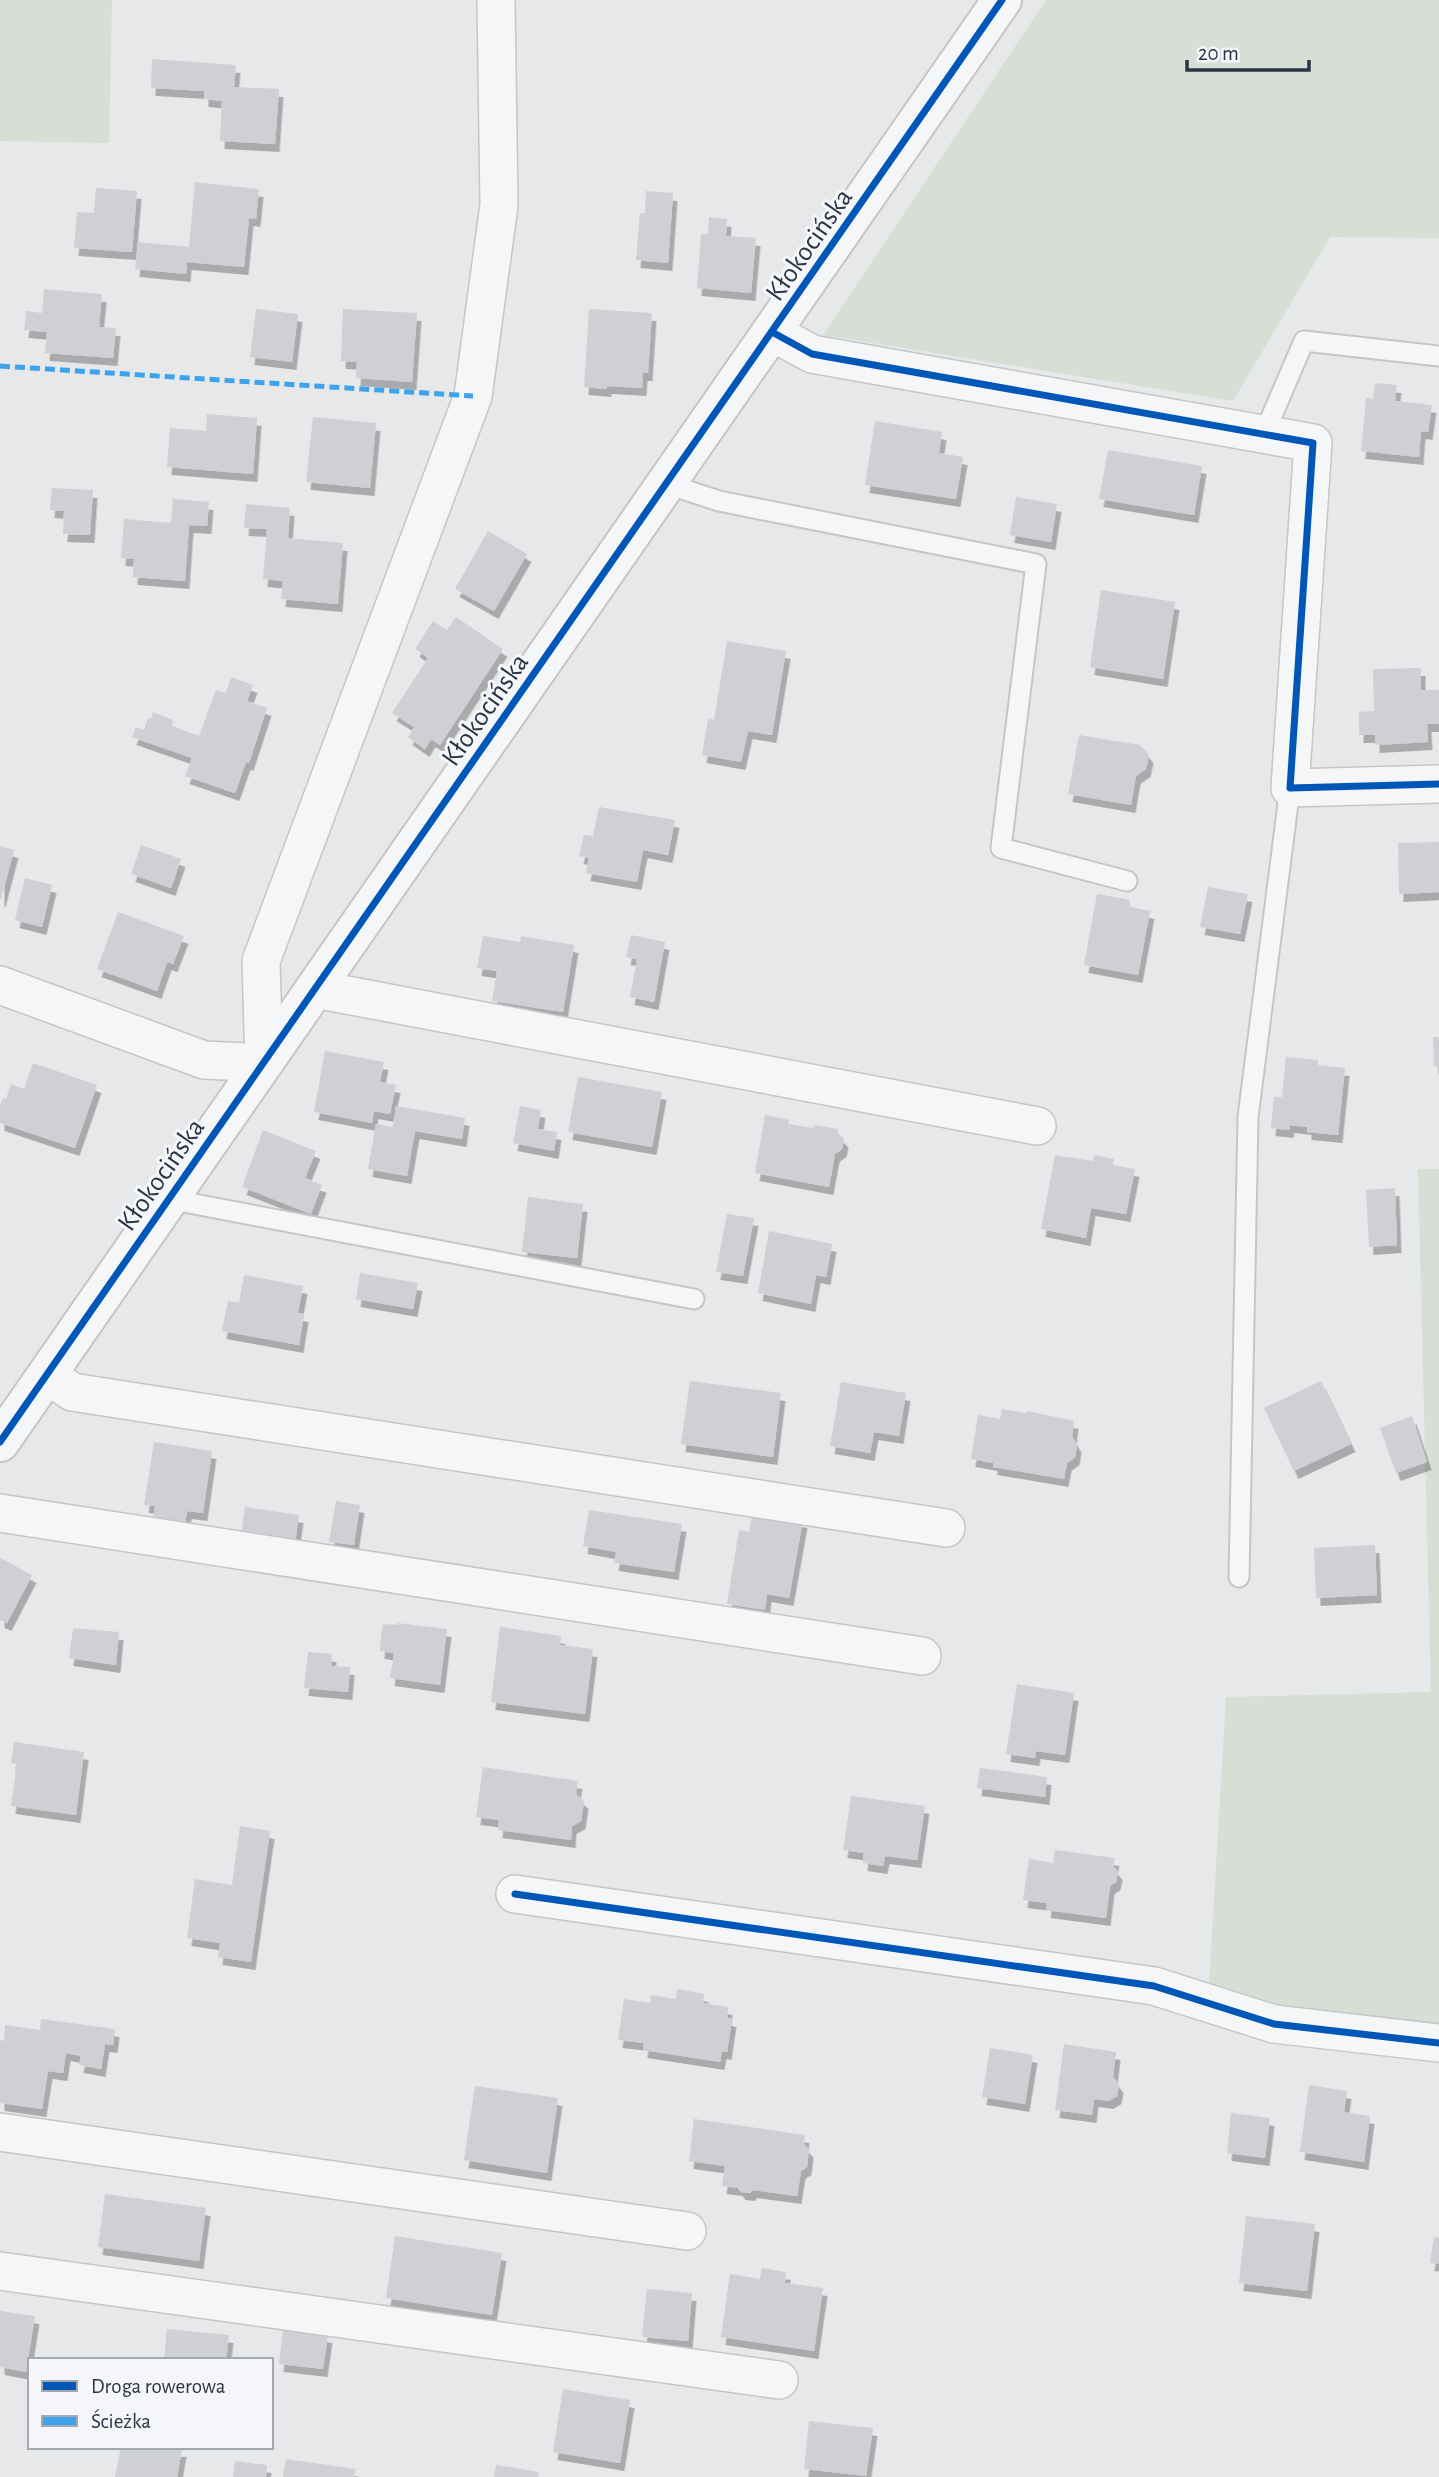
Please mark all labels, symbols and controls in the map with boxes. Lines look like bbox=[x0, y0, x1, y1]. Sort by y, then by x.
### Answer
scale bar bbox=[1187, 28, 1310, 72]
text: 20 m bbox=[1198, 43, 1239, 64]
street label: Kłokocińska bbox=[761, 184, 858, 306]
street label: Kłokocińska bbox=[437, 649, 534, 771]
street label: Kłokocińska bbox=[113, 1114, 210, 1236]
legend bbox=[28, 2358, 273, 2449]
text: Droga rowerowa bbox=[91, 2376, 226, 2397]
text: Ścieżka bbox=[91, 2408, 151, 2432]

